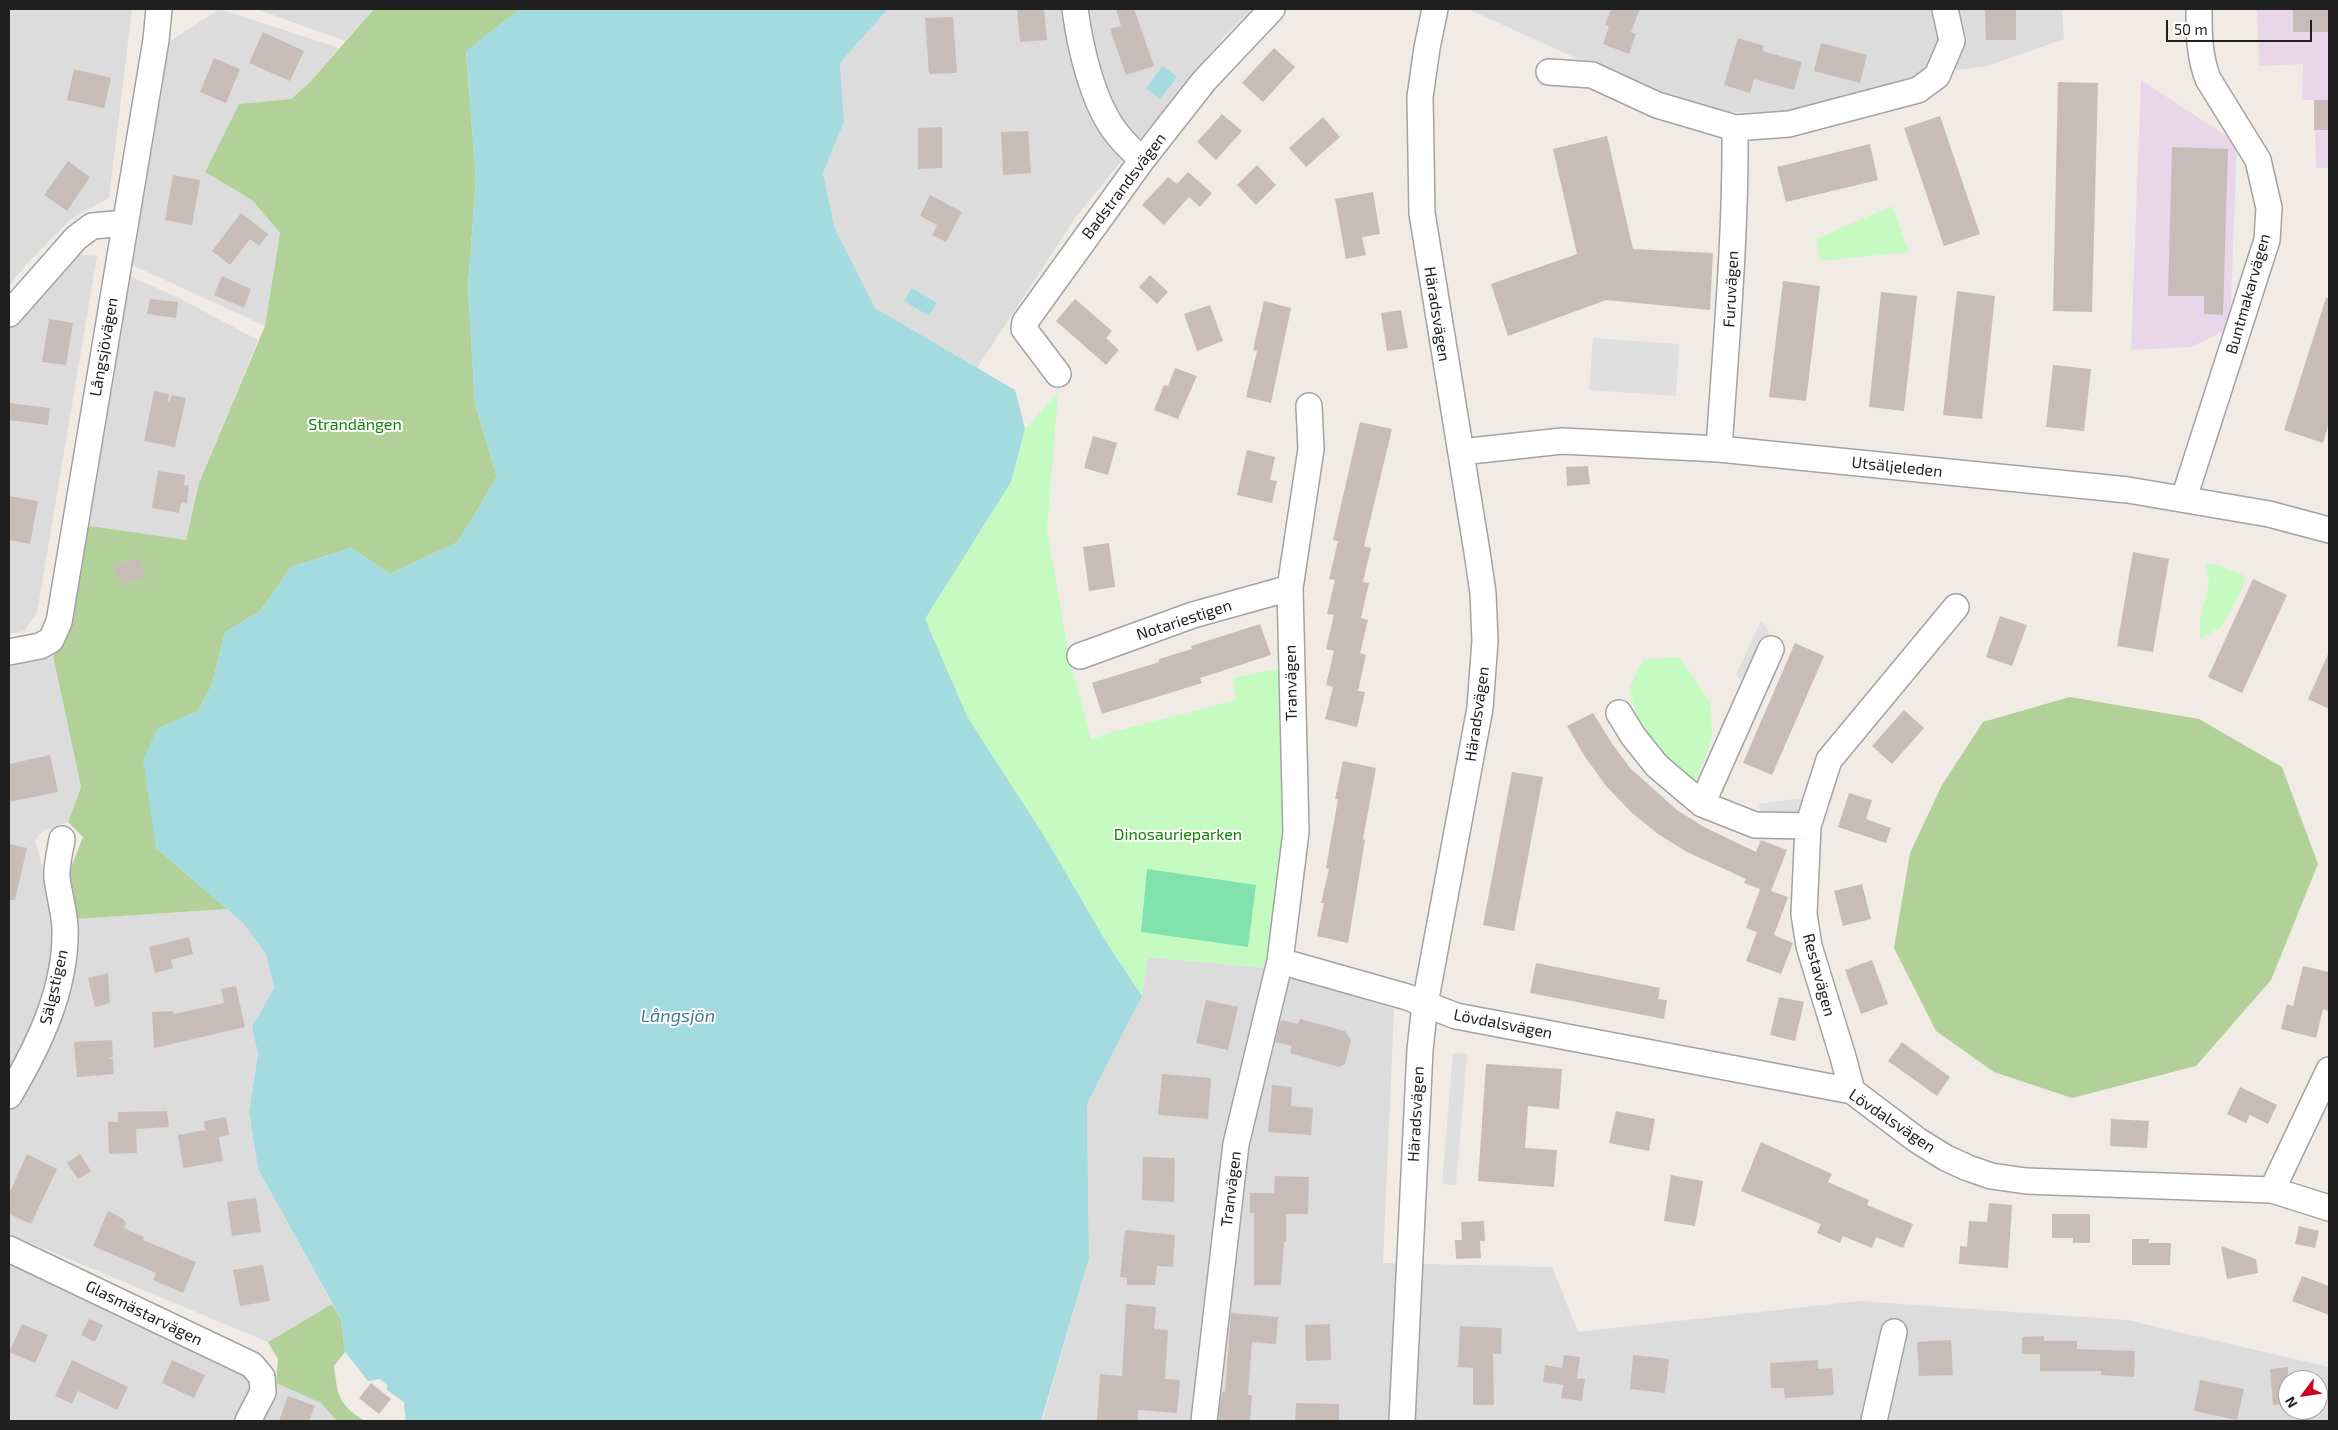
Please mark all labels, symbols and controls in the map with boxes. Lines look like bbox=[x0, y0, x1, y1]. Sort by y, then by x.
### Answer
scale bar bbox=[2168, 10, 2314, 42]
text: 50 m bbox=[2174, 20, 2208, 38]
street label: Badstrandsvägen bbox=[1078, 129, 1170, 243]
street label: Buntmakarvägen bbox=[2222, 232, 2274, 356]
street label: Furuvägen bbox=[1719, 250, 1743, 328]
street label: Häradsvägen bbox=[1420, 265, 1454, 363]
street label: Långsjövägen bbox=[86, 296, 122, 398]
park label: Strandängen bbox=[308, 415, 402, 435]
street label: Utsäljeleden bbox=[1851, 453, 1943, 481]
street label: Notariestigen bbox=[1134, 596, 1234, 644]
street label: Tranvägen bbox=[1281, 645, 1301, 721]
street label: Häradsvägen bbox=[1461, 665, 1493, 763]
park label: Dinosaurieparken bbox=[1114, 825, 1242, 845]
street label: Restavägen bbox=[1799, 931, 1839, 1019]
street label: Sälgstigen bbox=[36, 948, 72, 1026]
water label: Långsjön bbox=[641, 1005, 715, 1027]
street label: Lövdalsvägen bbox=[1452, 1005, 1554, 1043]
street label: Häradsvägen bbox=[1404, 1066, 1428, 1162]
street label: Lövdalsvägen bbox=[1845, 1085, 1939, 1157]
street label: Tranvägen bbox=[1217, 1150, 1245, 1228]
street label: Glasmästarvägen bbox=[82, 1276, 206, 1350]
north arrow bbox=[2278, 1370, 2328, 1420]
text: N bbox=[2281, 1394, 2300, 1411]

